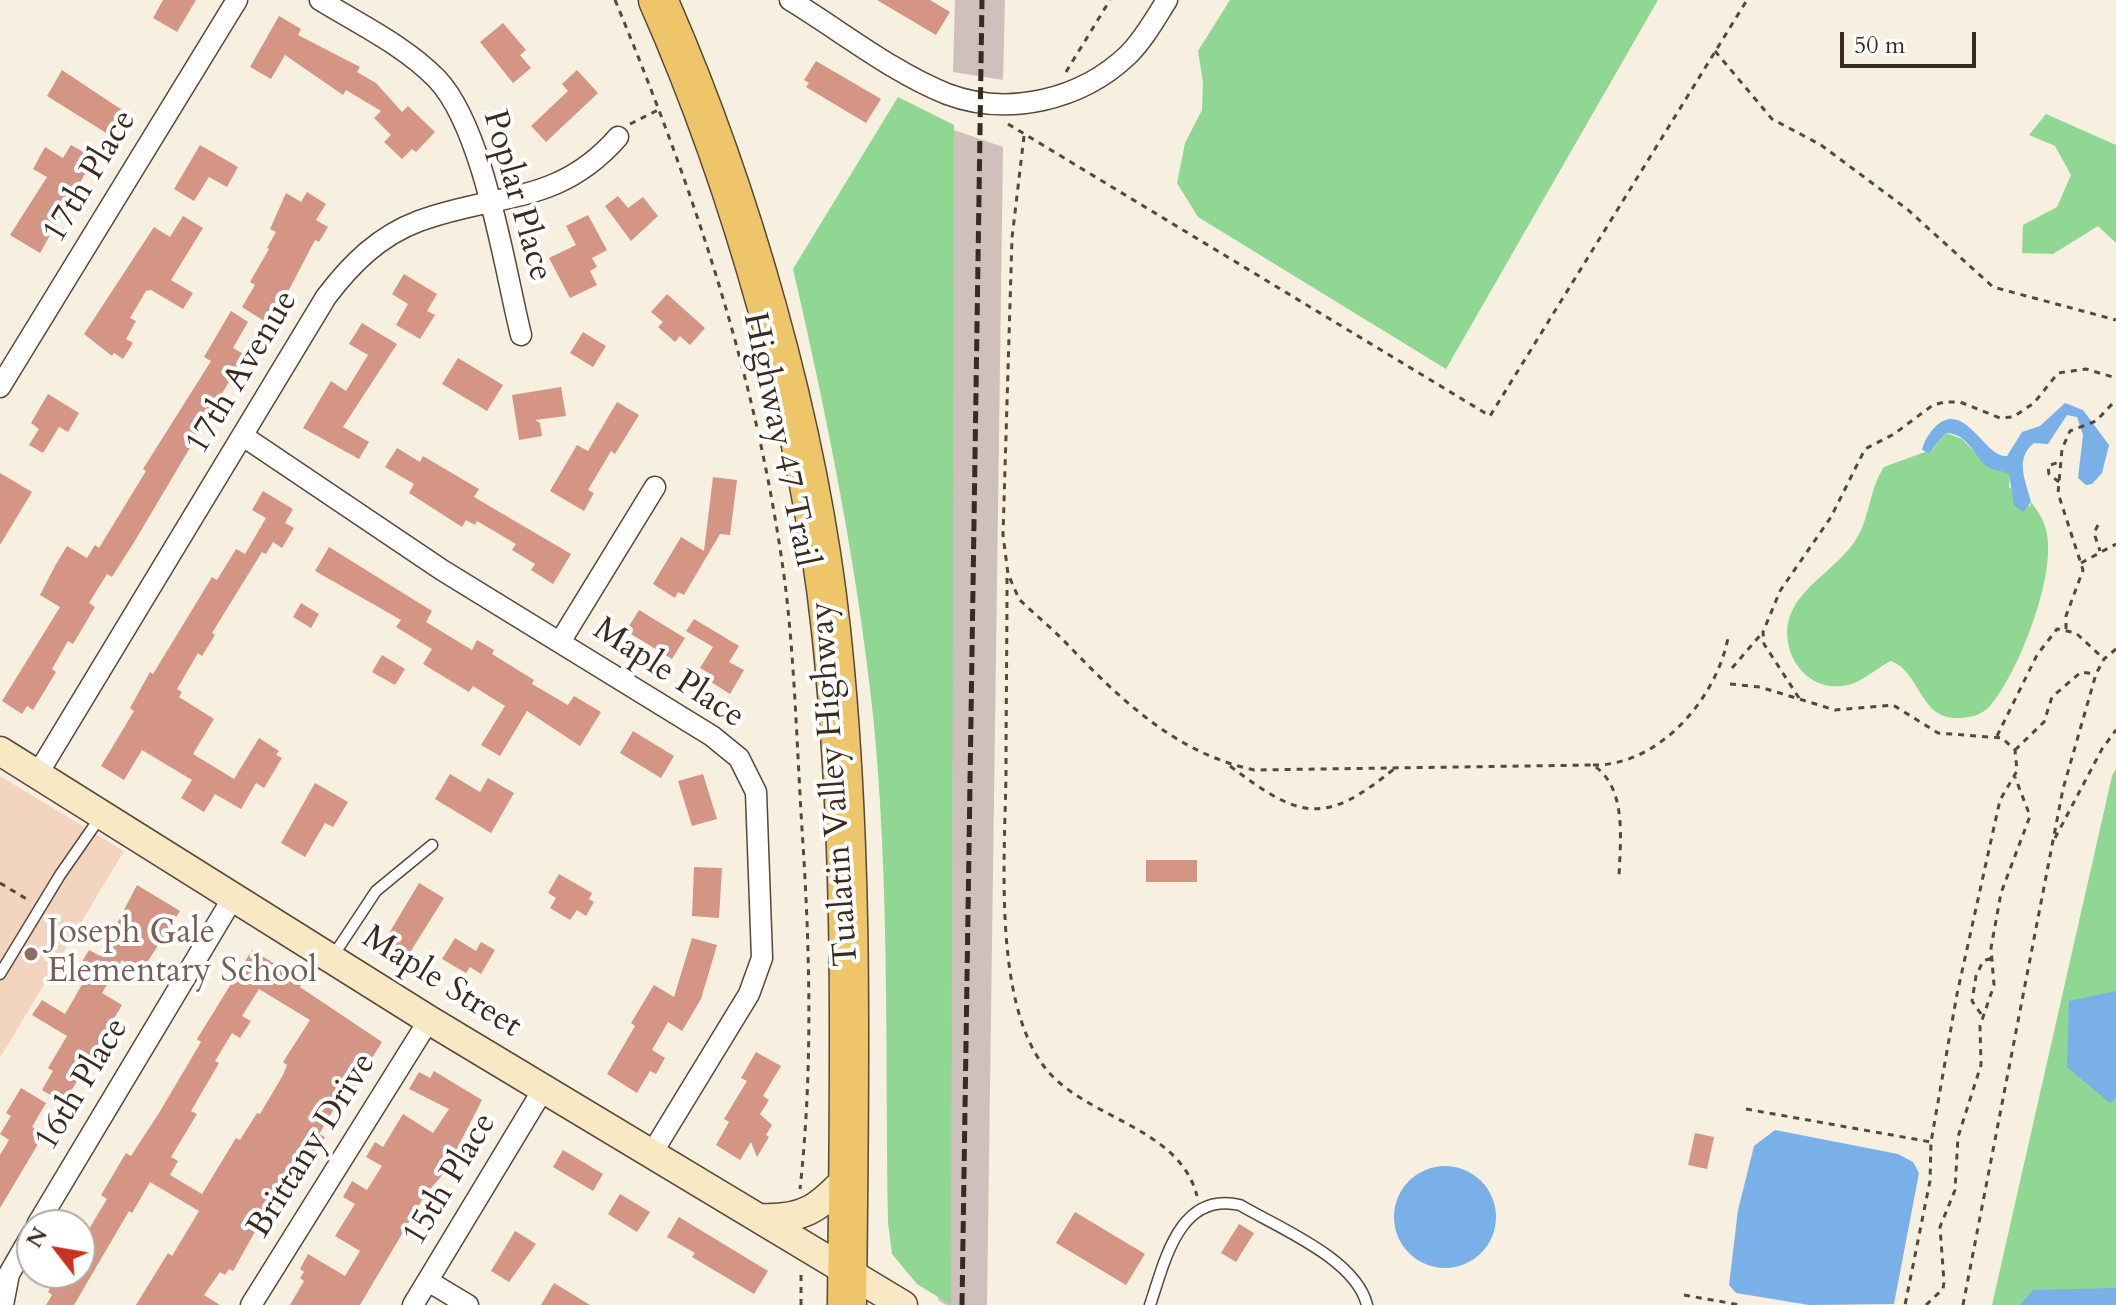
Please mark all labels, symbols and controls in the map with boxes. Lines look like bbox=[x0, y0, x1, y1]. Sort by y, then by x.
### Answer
scale bar bbox=[1844, 16, 1980, 66]
text: 50 m bbox=[1854, 29, 1905, 62]
street label: 17th Place bbox=[35, 103, 147, 251]
street label: Poplar Place bbox=[472, 106, 560, 286]
street label: 17th Avenue bbox=[178, 284, 308, 462]
street label: Highway 47 Trail bbox=[732, 309, 826, 571]
street label: Tualatin Valley Highway bbox=[803, 600, 869, 968]
street label: Maple Place bbox=[585, 610, 751, 738]
place label: Joseph Gale Elementary School bbox=[47, 914, 317, 994]
street label: Maple Street bbox=[354, 918, 528, 1048]
marker: Joseph Gale Elementary School bbox=[22, 945, 40, 963]
street label: 16th Place bbox=[27, 1011, 139, 1159]
street label: Brittany Drive bbox=[240, 1046, 386, 1246]
street label: 15th Place bbox=[395, 1106, 507, 1254]
north arrow bbox=[16, 1209, 96, 1289]
text: N bbox=[19, 1222, 55, 1254]

